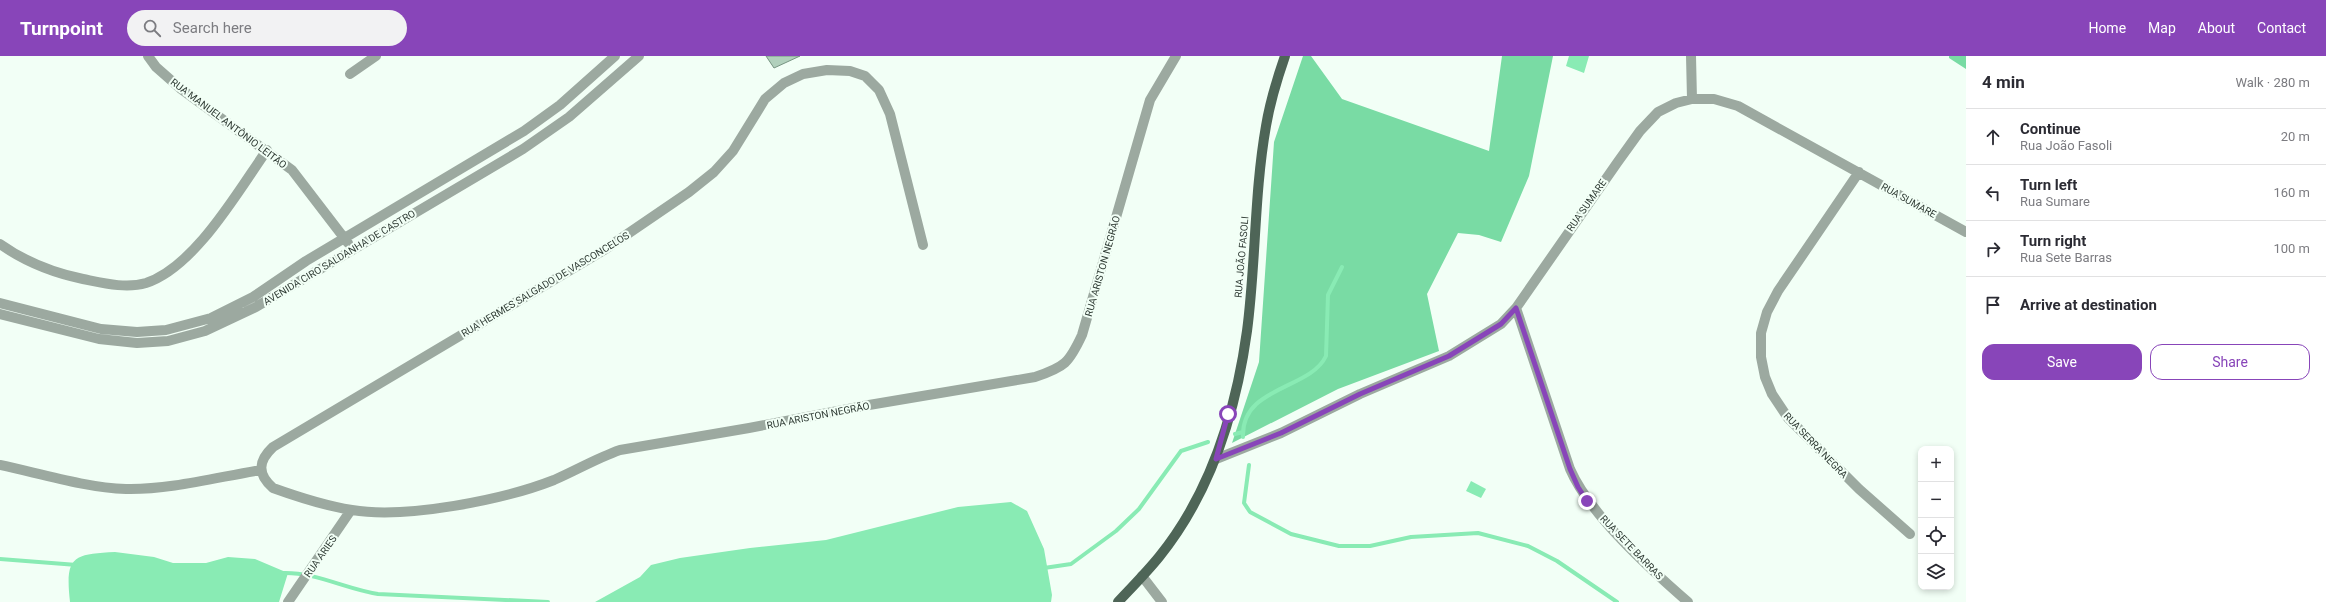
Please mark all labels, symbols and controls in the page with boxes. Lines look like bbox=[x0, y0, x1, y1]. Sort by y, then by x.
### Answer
search box bbox=[127, 10, 407, 46]
text: Turnpoint bbox=[20, 17, 103, 40]
icon: search bbox=[141, 17, 163, 39]
text: Search here bbox=[173, 19, 252, 37]
text: Home bbox=[2088, 20, 2126, 36]
text: Map bbox=[2148, 20, 2176, 36]
text: About bbox=[2198, 20, 2235, 36]
text: Contact bbox=[2257, 20, 2306, 36]
text: 4 min bbox=[1982, 72, 2025, 92]
street label: RUA MANUEL ANTÔNIO LEITÃO bbox=[169, 75, 289, 171]
text: Walk · 280 m bbox=[2235, 75, 2310, 90]
text: Continue bbox=[2020, 120, 2081, 138]
icon: ahead bbox=[1982, 126, 2004, 148]
text: 20 m bbox=[2281, 129, 2310, 144]
text: Rua João Fasoli bbox=[2020, 138, 2112, 153]
text: Turn left bbox=[2020, 176, 2077, 194]
street label: RUA SUMARE bbox=[1564, 177, 1609, 233]
street label: RUA SUMARE bbox=[1879, 181, 1938, 220]
icon: left bbox=[1982, 182, 2004, 204]
text: 160 m bbox=[2273, 185, 2310, 200]
text: Rua Sumare bbox=[2020, 194, 2090, 209]
street label: AVENIDA CIRO SALDANHA DE CASTRO bbox=[261, 208, 417, 307]
street label: RUA ARISTON NEGRÃO bbox=[1082, 214, 1122, 318]
street label: RUA JOÃO FASOLI bbox=[1231, 216, 1251, 298]
street label: RUA HERMES SALGADO DE VASCONCELOS bbox=[459, 230, 631, 339]
text: Turn right bbox=[2020, 232, 2086, 250]
icon: right bbox=[1982, 238, 2004, 260]
text: 100 m bbox=[2273, 241, 2310, 256]
text: Rua Sete Barras bbox=[2020, 250, 2112, 265]
icon: arrive bbox=[1982, 294, 2004, 316]
text: Arrive at destination bbox=[2020, 296, 2157, 314]
button: Save bbox=[1982, 344, 2142, 380]
button: Share bbox=[2150, 344, 2310, 380]
street label: RUA ARISTON NEGRÃO bbox=[766, 399, 870, 431]
route start bbox=[1219, 405, 1237, 423]
street label: RUA SERRA NEGRA bbox=[1782, 410, 1850, 481]
map controls bbox=[1918, 446, 1954, 590]
button: + bbox=[1918, 446, 1954, 482]
button: − bbox=[1918, 482, 1954, 518]
route end bbox=[1578, 492, 1596, 510]
street label: RUA SETE BARRAS bbox=[1598, 513, 1665, 582]
button: locate bbox=[1918, 518, 1954, 554]
street label: RUA ARIES bbox=[302, 533, 339, 579]
button: layers bbox=[1918, 554, 1954, 590]

